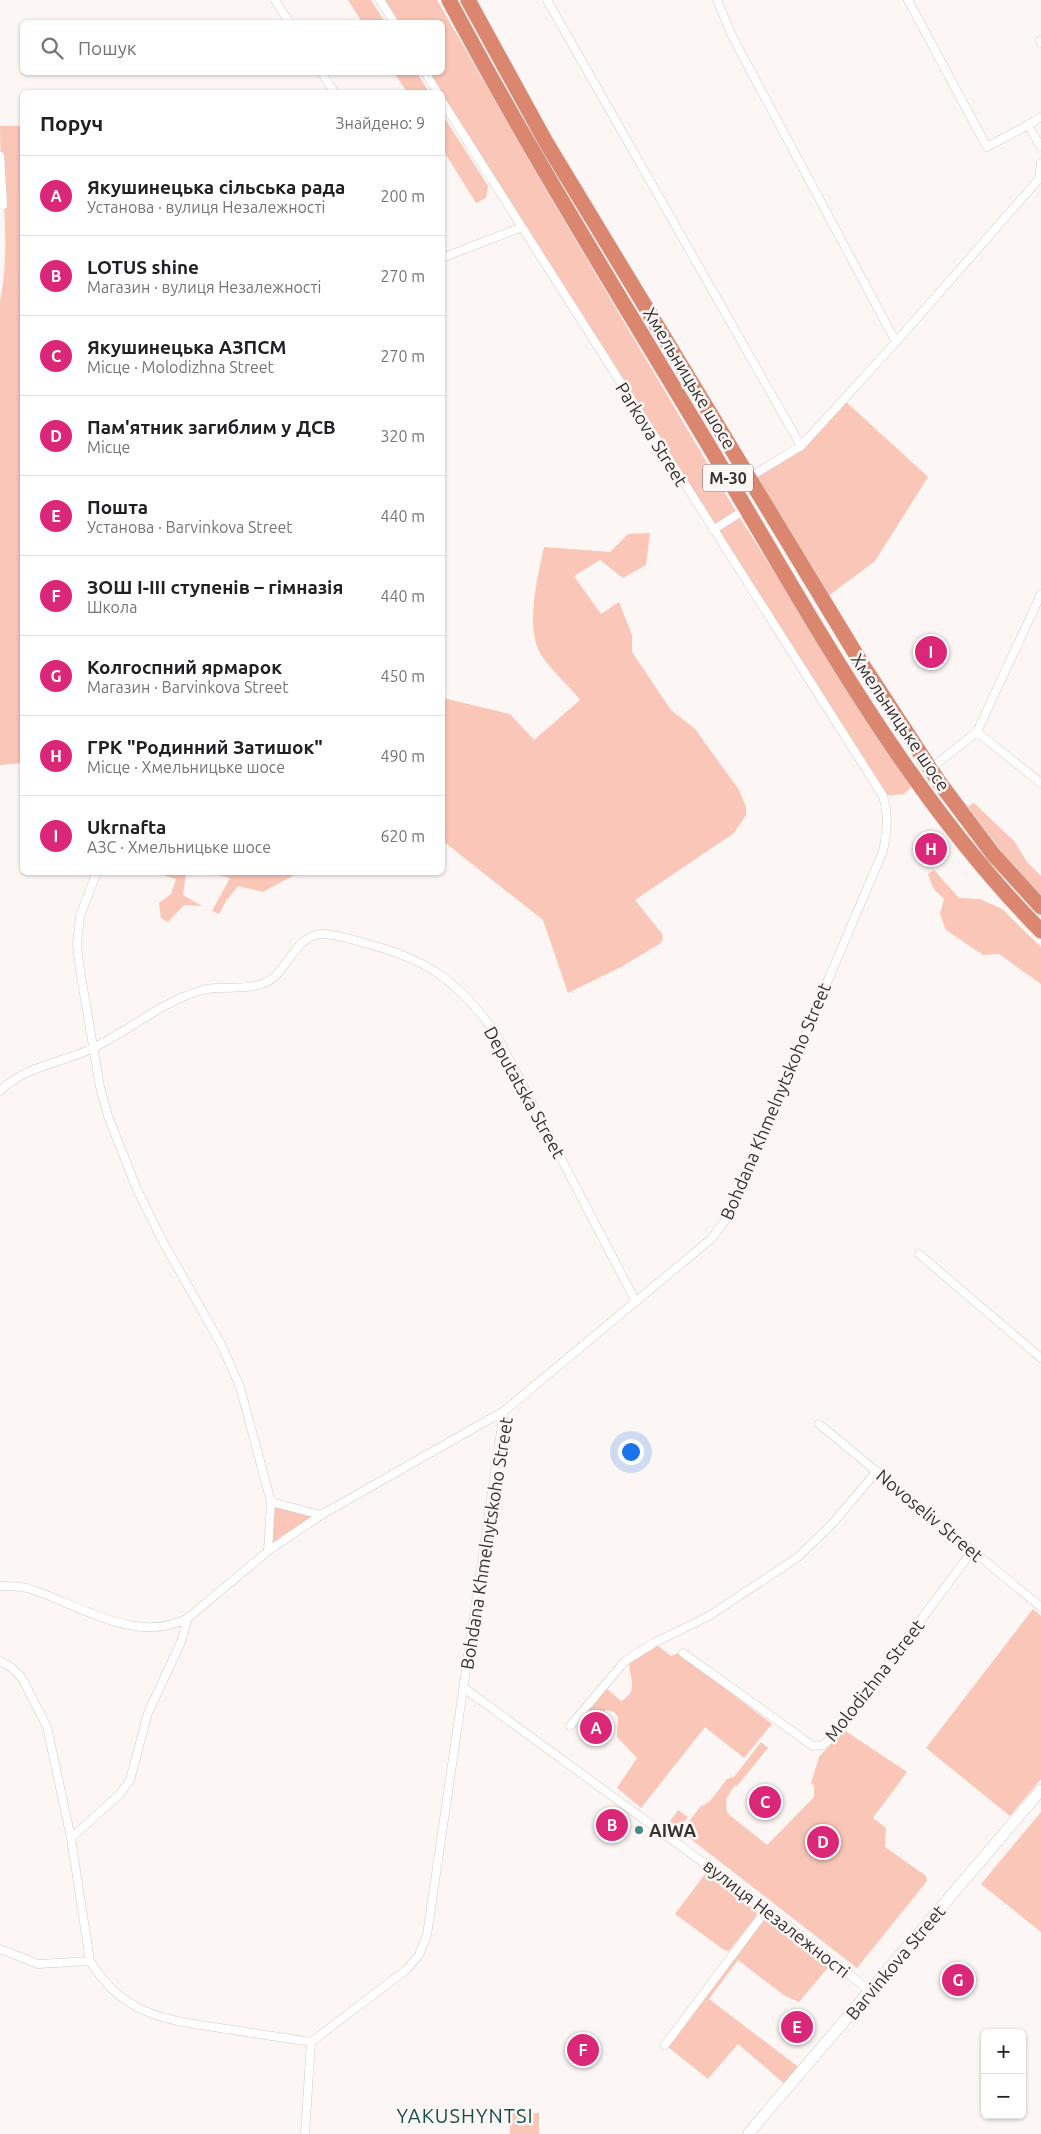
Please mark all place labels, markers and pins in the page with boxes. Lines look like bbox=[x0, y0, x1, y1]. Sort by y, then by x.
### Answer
pin: I bbox=[915, 633, 947, 671]
pin: H bbox=[915, 830, 947, 868]
pin: A bbox=[580, 1709, 612, 1747]
pin: C bbox=[749, 1783, 781, 1821]
pin: B bbox=[596, 1806, 628, 1844]
place label: AIWA bbox=[649, 1820, 696, 1840]
pin: D bbox=[807, 1823, 839, 1861]
marker: AIWA bbox=[633, 1824, 645, 1836]
pin: G bbox=[942, 1961, 974, 1999]
pin: E bbox=[781, 2008, 813, 2046]
pin: F bbox=[567, 2031, 599, 2069]

